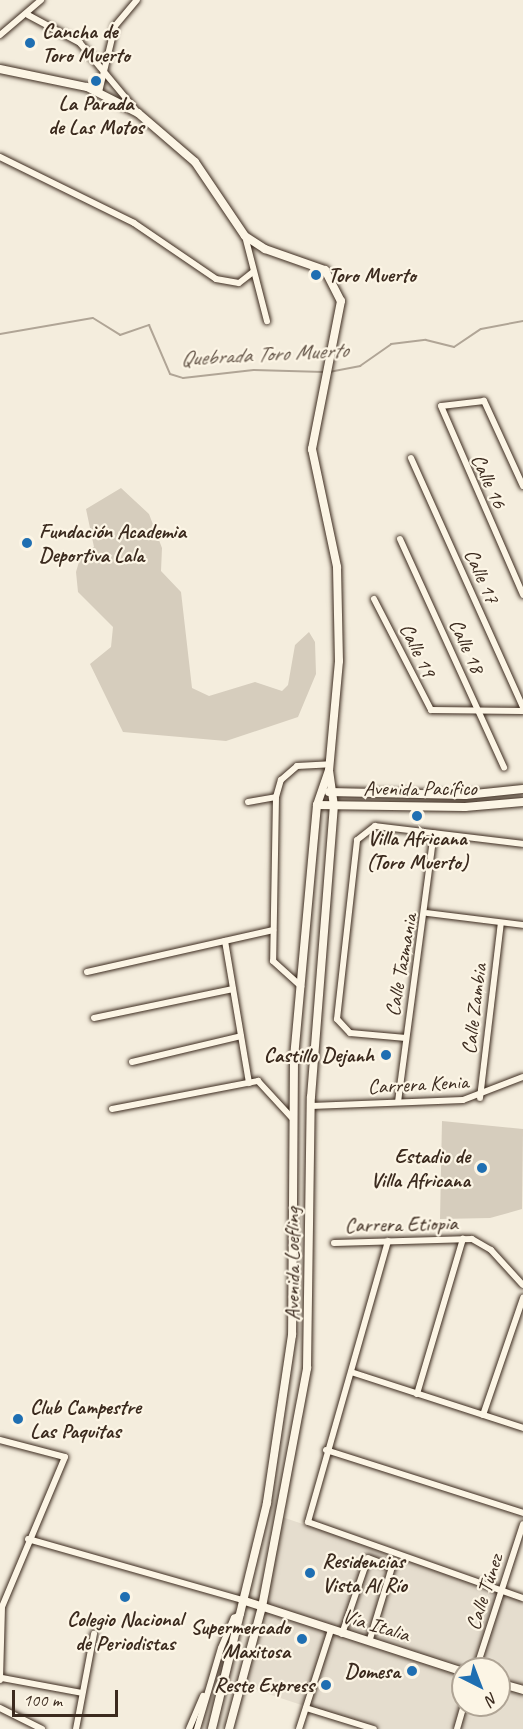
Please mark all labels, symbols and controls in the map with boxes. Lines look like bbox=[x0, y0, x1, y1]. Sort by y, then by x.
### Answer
place label: Cancha de Toro Muerto bbox=[42, 18, 130, 68]
marker: Cancha de Toro Muerto bbox=[23, 36, 37, 50]
marker: La Parada de Las Motos bbox=[89, 74, 103, 88]
place label: La Parada de Las Motos bbox=[48, 90, 144, 140]
place label: Toro Muerto bbox=[328, 262, 416, 288]
marker: Toro Muerto bbox=[309, 268, 323, 282]
water label: Quebrada Toro Muerto bbox=[180, 337, 348, 373]
street label: Calle 16 bbox=[466, 450, 512, 512]
place label: Fundación Academia Deportiva Lala bbox=[39, 518, 186, 568]
marker: Fundación Academia Deportiva Lala bbox=[20, 536, 34, 550]
street label: Calle 17 bbox=[459, 545, 505, 607]
street label: Calle 18 bbox=[444, 615, 490, 677]
street label: Calle 19 bbox=[394, 619, 442, 681]
street label: Avenida Pacífico bbox=[363, 775, 477, 801]
marker: Villa Africana (Toro Muerto) bbox=[410, 809, 424, 823]
place label: Villa Africana (Toro Muerto) bbox=[366, 825, 468, 875]
street label: Calle Tazmania bbox=[379, 911, 423, 1019]
street label: Calle Zambia bbox=[456, 962, 492, 1056]
place label: Castillo Dejanh bbox=[264, 1042, 374, 1068]
marker: Castillo Dejanh bbox=[379, 1048, 393, 1062]
street label: Carrera Kenia bbox=[367, 1069, 469, 1099]
place label: Estadio de Villa Africana bbox=[371, 1143, 470, 1193]
marker: Estadio de Villa Africana bbox=[475, 1161, 489, 1175]
street label: Avenida Loefling bbox=[279, 1207, 305, 1321]
street label: Carrera Etiopia bbox=[344, 1210, 458, 1238]
place label: Club Campestre Las Paquitas bbox=[30, 1394, 141, 1444]
marker: Club Campestre Las Paquitas bbox=[11, 1412, 25, 1426]
place label: Residencias Vista Al Río bbox=[322, 1548, 407, 1598]
street label: Calle Túnez bbox=[460, 1551, 508, 1633]
marker: Residencias Vista Al Río bbox=[303, 1566, 317, 1580]
marker: Colegio Nacional de Periodistas bbox=[118, 1590, 132, 1604]
street label: Vía Italia bbox=[339, 1603, 413, 1647]
place label: Colegio Nacional de Periodistas bbox=[66, 1606, 184, 1656]
place label: Supermercado Maxitosa bbox=[190, 1614, 290, 1664]
marker: Supermercado Maxitosa bbox=[295, 1632, 309, 1646]
north arrow bbox=[451, 1657, 511, 1717]
place label: Domesa bbox=[345, 1658, 400, 1684]
marker: Domesa bbox=[405, 1664, 419, 1678]
place label: Reste Express bbox=[214, 1672, 314, 1698]
scale bar bbox=[15, 1678, 122, 1716]
marker: Reste Express bbox=[319, 1678, 333, 1692]
text: N bbox=[481, 1688, 502, 1710]
text: 100 m bbox=[23, 1689, 62, 1711]

